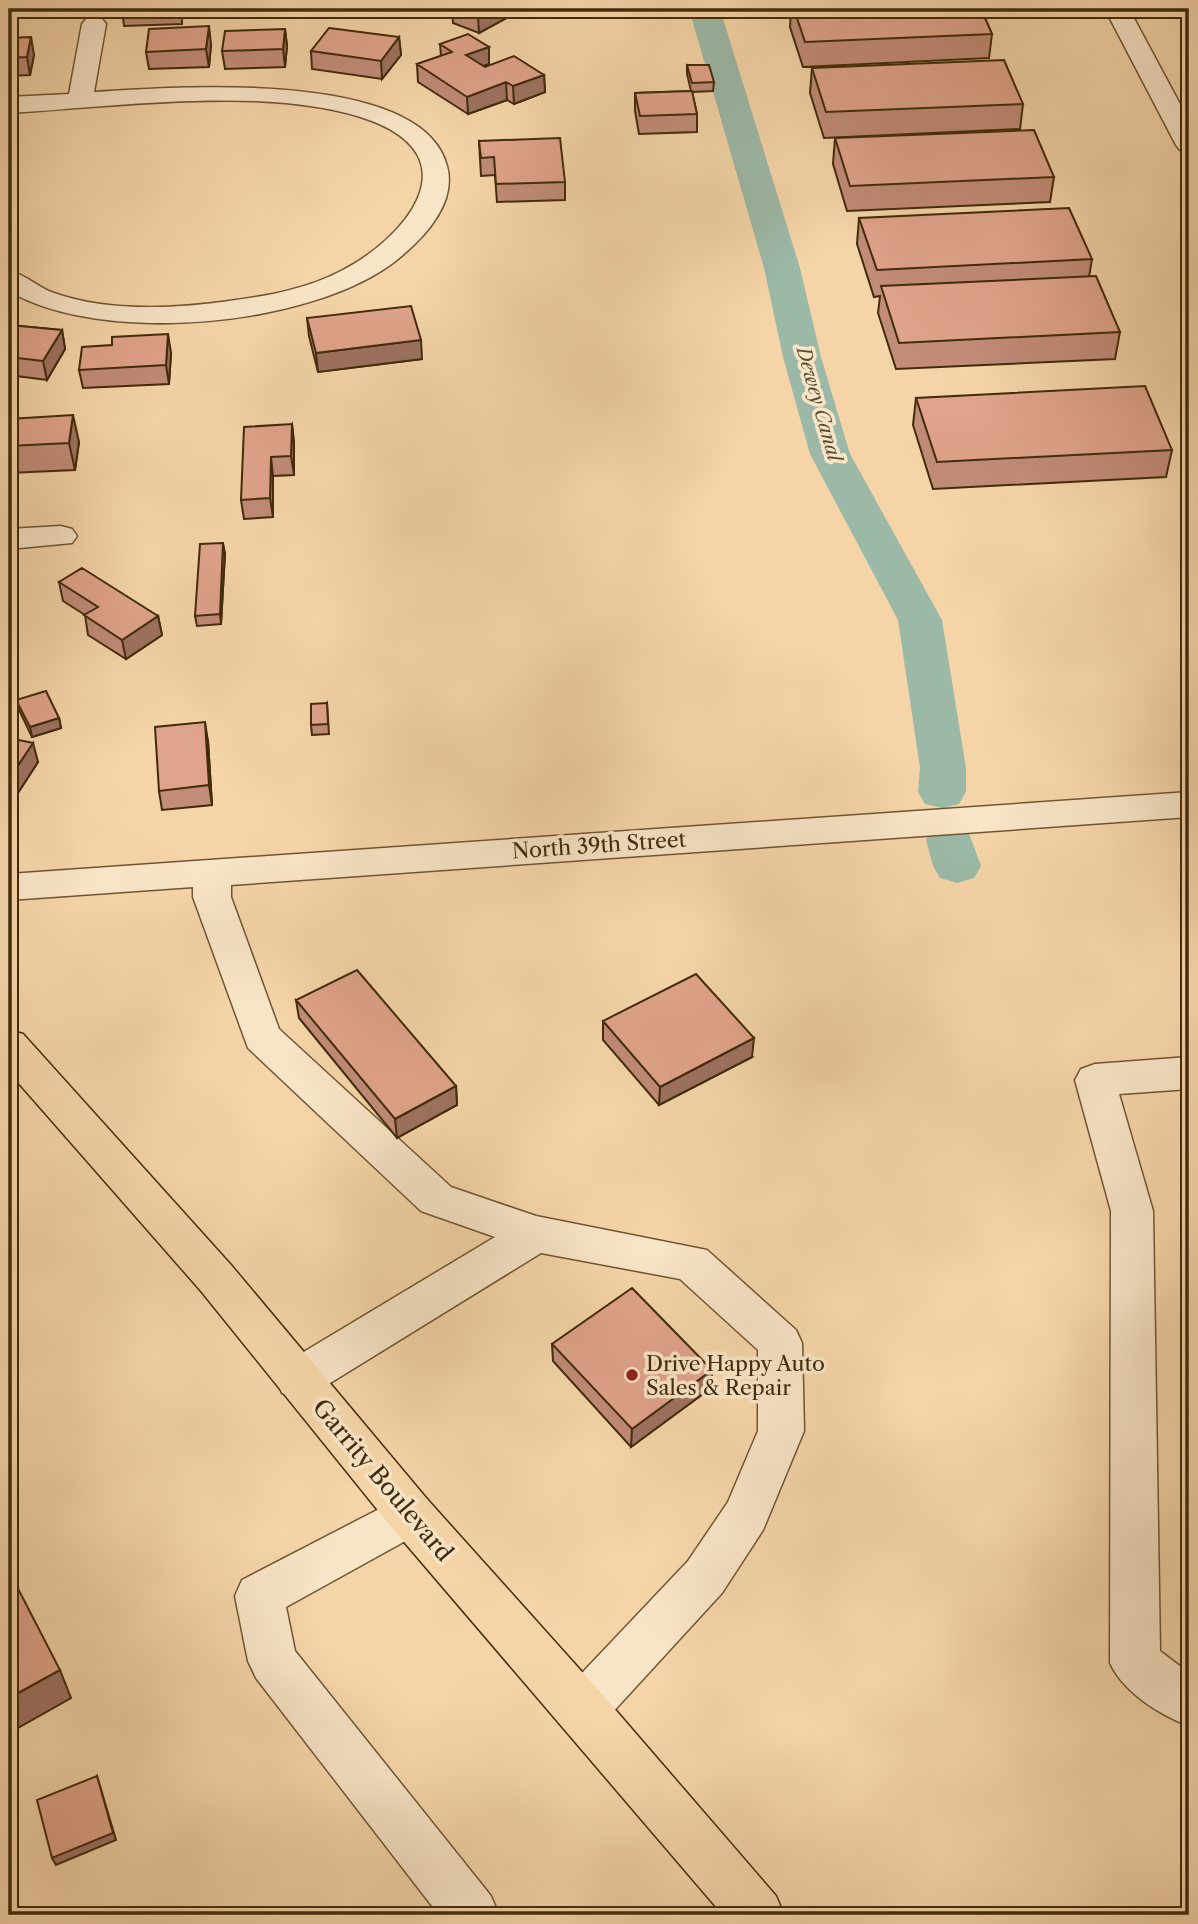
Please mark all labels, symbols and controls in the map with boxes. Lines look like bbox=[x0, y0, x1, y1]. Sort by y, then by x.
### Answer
water label: Dewey Canal bbox=[791, 342, 847, 466]
street label: North 39th Street bbox=[511, 826, 687, 864]
place label: Drive Happy Auto Sales & Repair bbox=[646, 1351, 825, 1400]
marker: Drive Happy Auto Sales & Repair bbox=[624, 1367, 640, 1383]
street label: Garrity Boulevard bbox=[307, 1393, 460, 1567]

